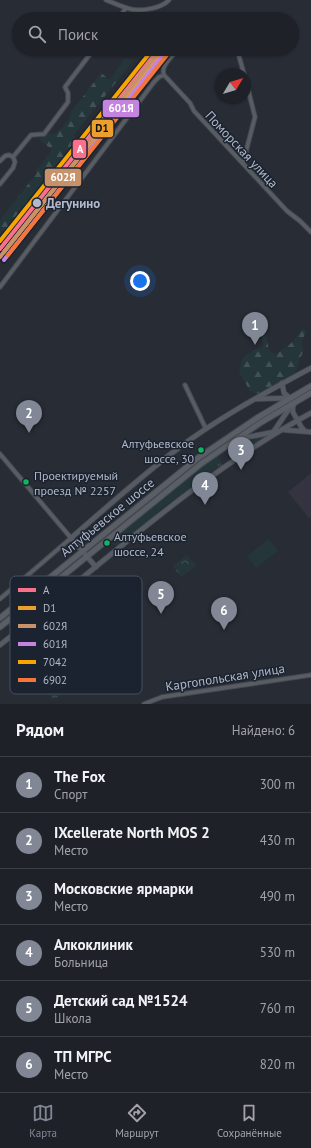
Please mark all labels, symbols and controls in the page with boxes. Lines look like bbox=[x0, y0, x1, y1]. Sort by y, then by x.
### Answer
search box bbox=[12, 12, 299, 56]
icon: search bbox=[26, 23, 48, 45]
text: Поиск bbox=[58, 25, 98, 44]
north arrow bbox=[215, 68, 251, 104]
line badge: 601Я bbox=[102, 99, 140, 118]
text: 601Я bbox=[108, 101, 134, 115]
street label: Поморская улица bbox=[202, 107, 282, 191]
line badge: D1 bbox=[91, 119, 114, 138]
text: D1 bbox=[95, 121, 109, 135]
line badge: A bbox=[72, 139, 87, 159]
text: A bbox=[77, 142, 84, 156]
line badge: 602Я bbox=[44, 168, 82, 187]
text: 602Я bbox=[50, 170, 76, 184]
place label: Дегунино bbox=[46, 195, 100, 212]
marker: Дегунино bbox=[31, 197, 43, 209]
your location bbox=[130, 271, 150, 291]
pin: 1 bbox=[242, 312, 268, 345]
pin: 2 bbox=[16, 400, 42, 433]
place label: Алтуфьевское шоссе, 30 bbox=[121, 436, 194, 466]
pin: 3 bbox=[228, 437, 254, 470]
marker: Алтуфьевское шоссе, 30 bbox=[196, 445, 206, 455]
place label: Проектируемый проезд № 2257 bbox=[34, 468, 118, 498]
pin: 4 bbox=[192, 472, 218, 505]
street label: Алтуфьевское шоссе bbox=[57, 474, 158, 561]
marker: Проектируемый проезд № 2257 bbox=[21, 477, 31, 487]
place label: Алтуфьевское шоссе, 24 bbox=[114, 529, 187, 559]
marker: Алтуфьевское шоссе, 24 bbox=[102, 538, 112, 548]
legend bbox=[10, 576, 142, 694]
pin: 5 bbox=[148, 581, 174, 614]
text: A bbox=[43, 583, 50, 597]
pin: 6 bbox=[211, 597, 237, 630]
text: D1 bbox=[43, 601, 56, 615]
text: 602Я bbox=[43, 619, 67, 633]
text: 601Я bbox=[43, 637, 67, 651]
text: 7042 bbox=[43, 655, 67, 669]
street label: Каргопольская улица bbox=[164, 660, 286, 695]
text: 6902 bbox=[43, 673, 67, 687]
text: Рядом bbox=[16, 719, 64, 741]
text: Найдено: 6 bbox=[232, 722, 295, 739]
text: The Fox bbox=[54, 767, 105, 786]
text: 1 bbox=[25, 776, 33, 793]
text: 300 m bbox=[260, 776, 295, 793]
text: Спорт bbox=[54, 786, 87, 803]
text: IXcellerate North MOS 2 bbox=[54, 823, 210, 842]
text: 2 bbox=[25, 832, 33, 849]
text: 430 m bbox=[260, 832, 295, 849]
text: Место bbox=[54, 842, 88, 859]
text: Московские ярмарки bbox=[54, 879, 193, 898]
text: 3 bbox=[25, 888, 33, 905]
text: 490 m bbox=[260, 888, 295, 905]
text: Место bbox=[54, 898, 88, 915]
text: Алкоклиник bbox=[54, 935, 133, 954]
text: 4 bbox=[25, 944, 33, 961]
text: 530 m bbox=[260, 944, 295, 961]
text: Больница bbox=[54, 954, 108, 971]
text: Детский сад №1524 bbox=[54, 991, 188, 1010]
text: 5 bbox=[25, 1000, 33, 1017]
text: 760 m bbox=[260, 1000, 295, 1017]
text: Школа bbox=[54, 1010, 91, 1027]
text: ТП МГРС bbox=[54, 1047, 112, 1066]
text: 6 bbox=[25, 1056, 33, 1073]
text: 820 m bbox=[260, 1056, 295, 1073]
text: Место bbox=[54, 1066, 88, 1083]
tab: Карта bbox=[29, 1102, 57, 1140]
tab: Маршрут bbox=[115, 1102, 159, 1140]
tab: Сохранённые bbox=[217, 1102, 282, 1140]

